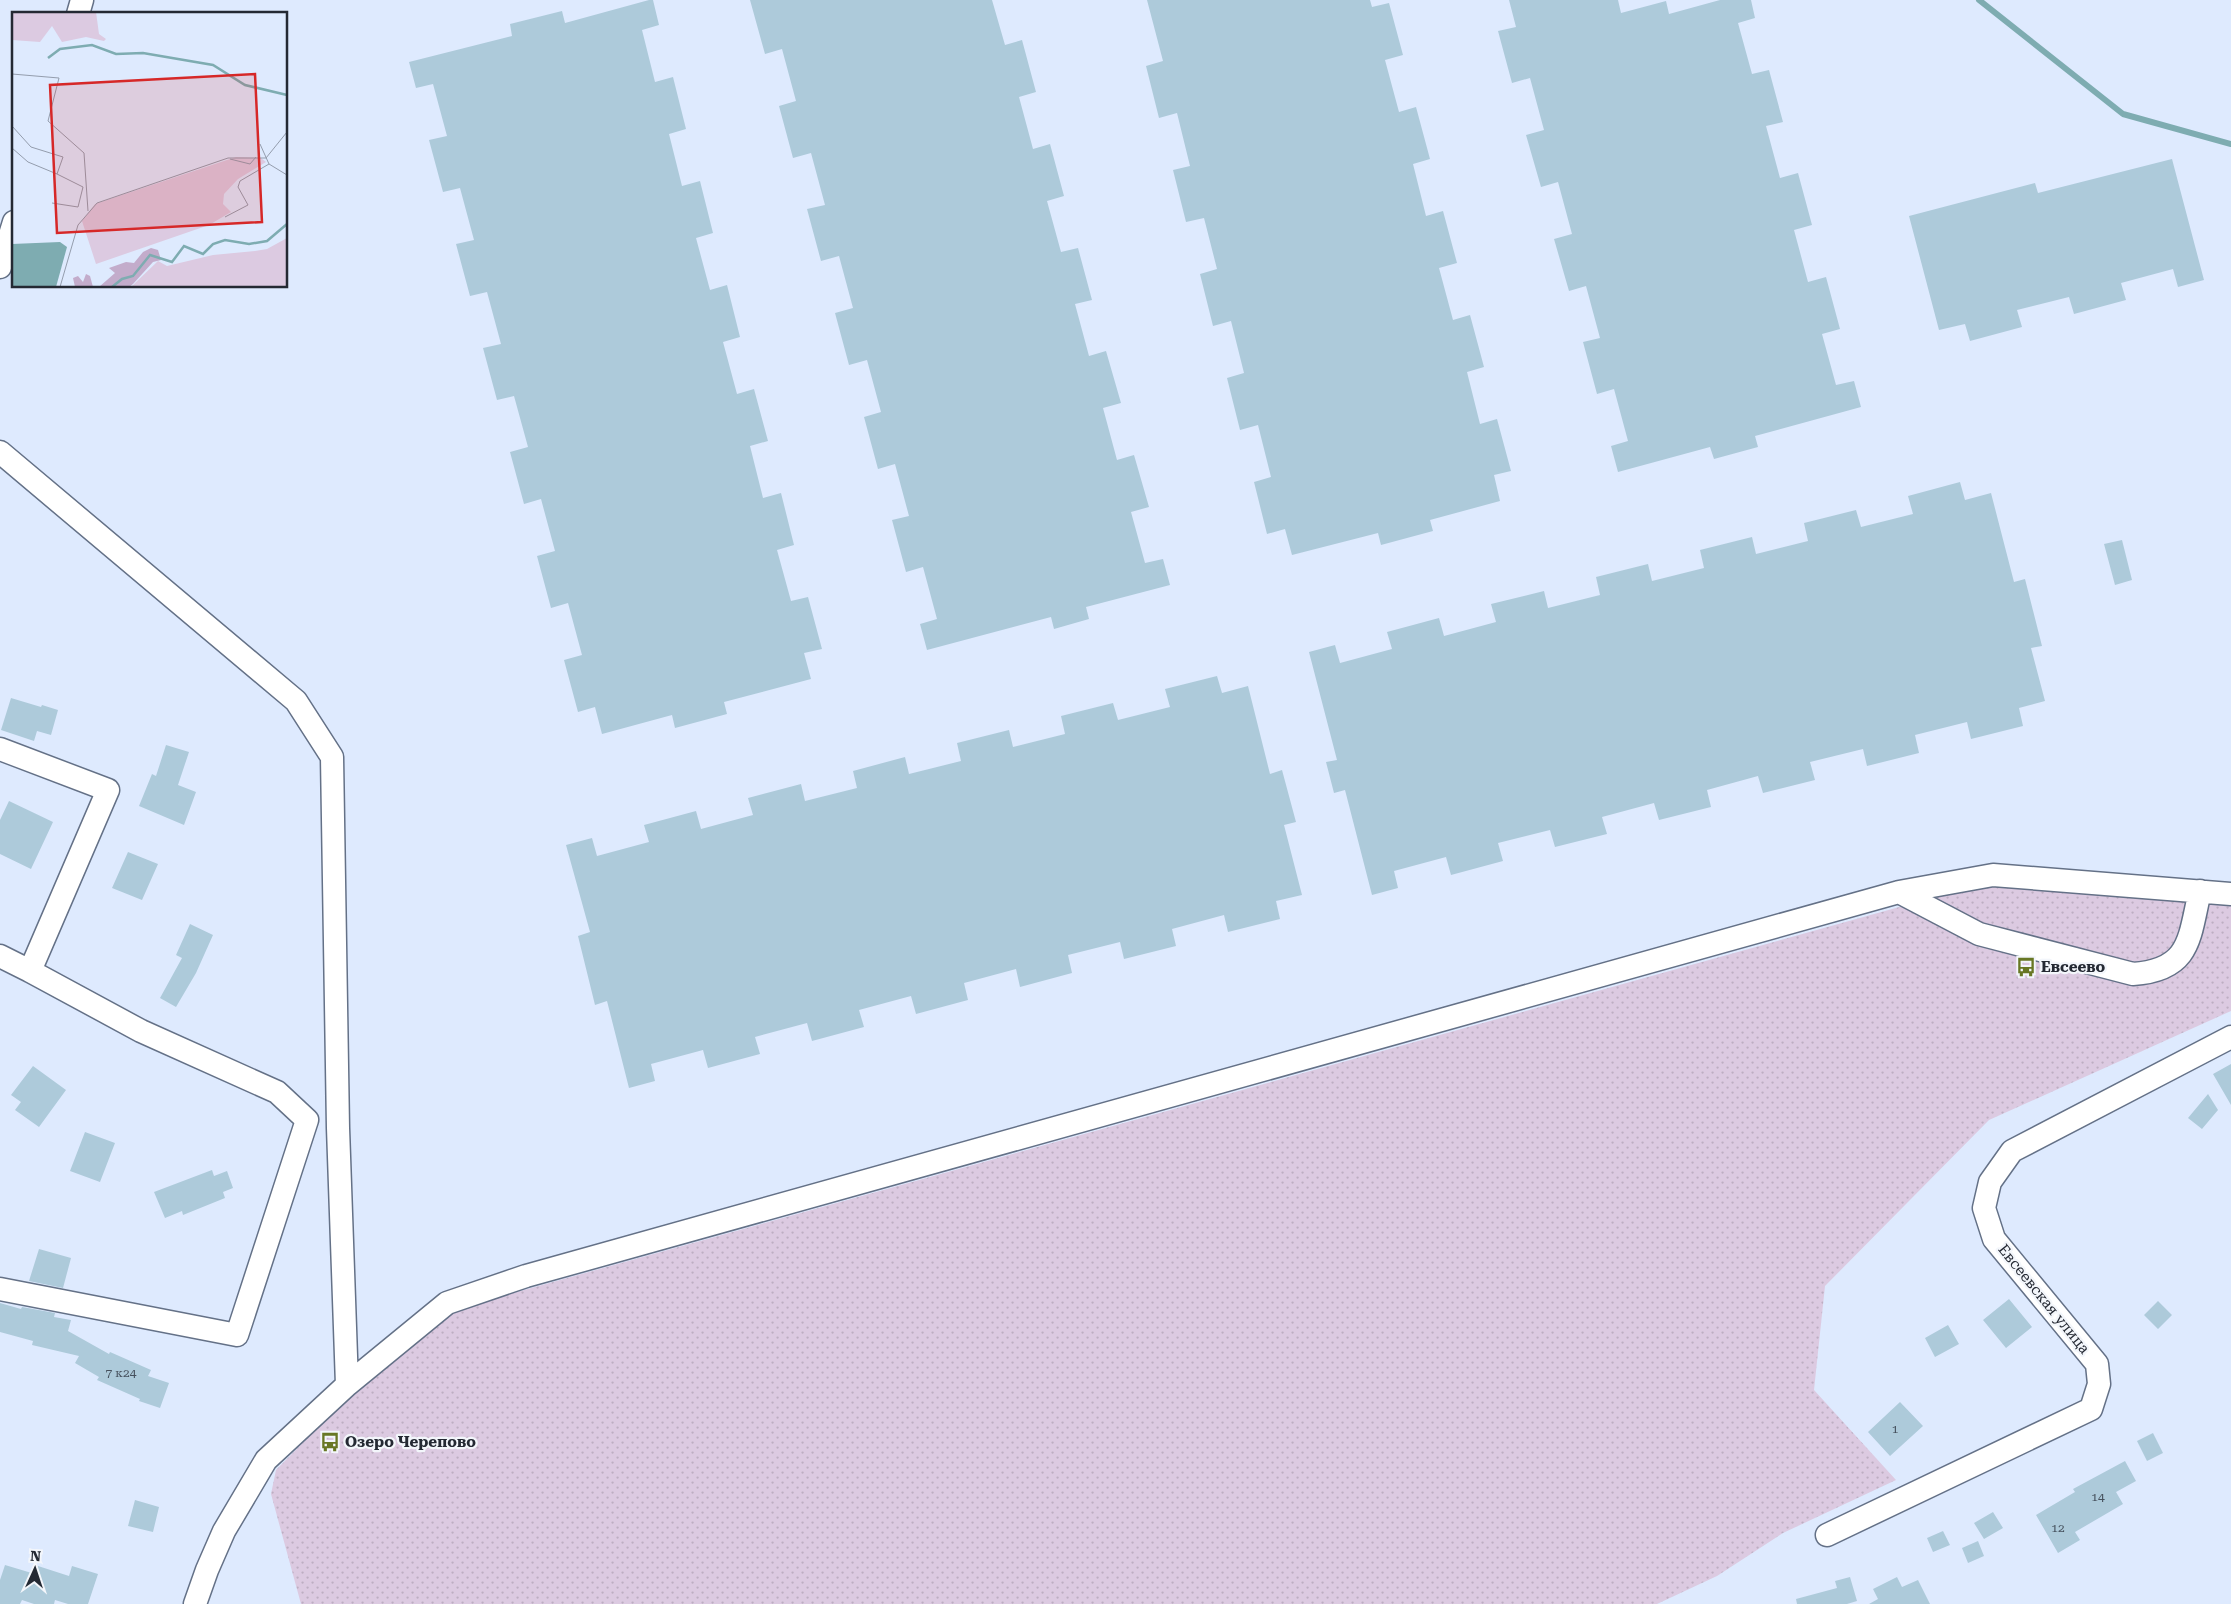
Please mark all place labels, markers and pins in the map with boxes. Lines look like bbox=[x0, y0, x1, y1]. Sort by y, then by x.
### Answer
bus stop icon: Евсеево bbox=[2015, 956, 2037, 978]
place label: Евсеево bbox=[2041, 958, 2106, 976]
bus stop icon: Озеро Черепово bbox=[319, 1431, 341, 1453]
place label: Озеро Черепово bbox=[345, 1433, 476, 1451]

